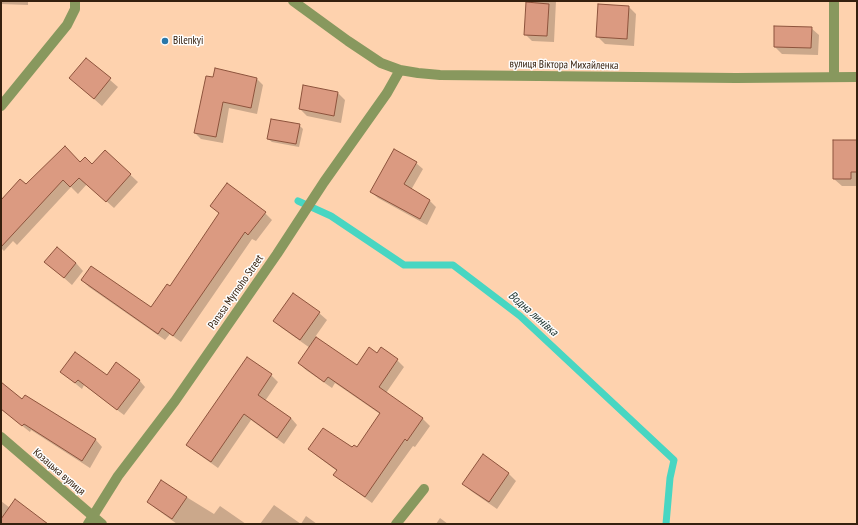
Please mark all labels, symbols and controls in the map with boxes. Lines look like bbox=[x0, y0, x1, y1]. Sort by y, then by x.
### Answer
place label: Bilenkyi bbox=[173, 34, 203, 48]
marker: Bilenkyi bbox=[160, 36, 170, 46]
street label: вулиця Віктора Михайленка bbox=[510, 57, 618, 73]
street label: Panasa Myrnoho Street bbox=[206, 253, 266, 331]
water label: Водна линівка bbox=[505, 289, 561, 339]
street label: Козацька вулиця bbox=[30, 446, 88, 498]

